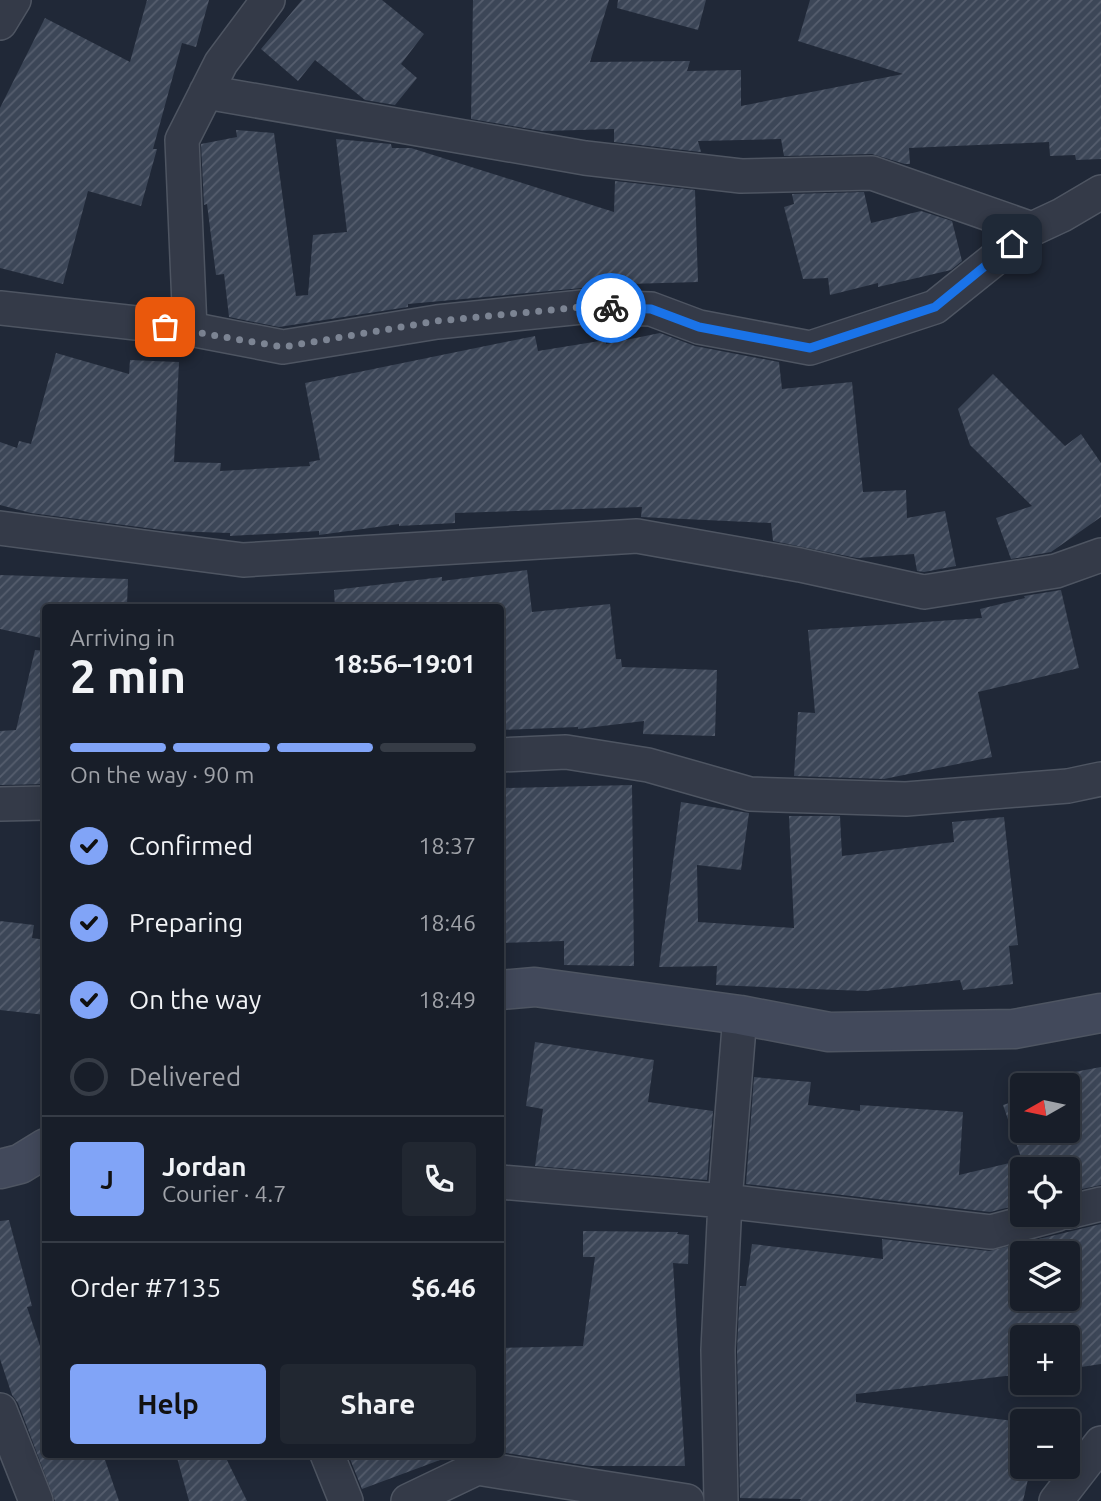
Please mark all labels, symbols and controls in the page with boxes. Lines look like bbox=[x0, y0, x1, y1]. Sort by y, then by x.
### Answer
pin bbox=[982, 214, 1042, 274]
icon: home bbox=[993, 225, 1031, 263]
courier bbox=[576, 273, 646, 343]
icon: bike bbox=[592, 289, 630, 327]
pin bbox=[135, 297, 195, 357]
icon: bag bbox=[146, 308, 184, 346]
text: Arriving in bbox=[70, 625, 175, 650]
text: 18:56–19:01 bbox=[333, 649, 476, 678]
text: 2 min bbox=[70, 650, 186, 702]
text: On the way · 90 m bbox=[70, 762, 254, 787]
icon: check bbox=[70, 827, 108, 865]
text: Confirmed bbox=[129, 831, 253, 860]
text: 18:37 bbox=[418, 833, 476, 858]
icon: check bbox=[70, 904, 108, 942]
text: Preparing bbox=[129, 908, 243, 937]
text: 18:46 bbox=[418, 910, 476, 935]
icon: check bbox=[70, 981, 108, 1019]
text: On the way bbox=[129, 985, 261, 1014]
text: 18:49 bbox=[418, 987, 476, 1012]
text: Delivered bbox=[129, 1062, 241, 1091]
north arrow bbox=[1010, 1073, 1080, 1143]
map controls bbox=[1010, 1073, 1080, 1479]
button: phone bbox=[402, 1142, 476, 1216]
text: Jordan bbox=[162, 1152, 247, 1181]
button: locate bbox=[1010, 1157, 1080, 1227]
text: J bbox=[100, 1165, 114, 1194]
text: Courier · 4.7 bbox=[162, 1181, 286, 1206]
button: layers bbox=[1010, 1241, 1080, 1311]
text: Order #7135 bbox=[70, 1273, 221, 1302]
text: $6.46 bbox=[411, 1273, 476, 1302]
button: + bbox=[1010, 1325, 1080, 1395]
button: Help bbox=[70, 1364, 266, 1444]
button: Share bbox=[280, 1364, 476, 1444]
button: − bbox=[1010, 1409, 1080, 1479]

